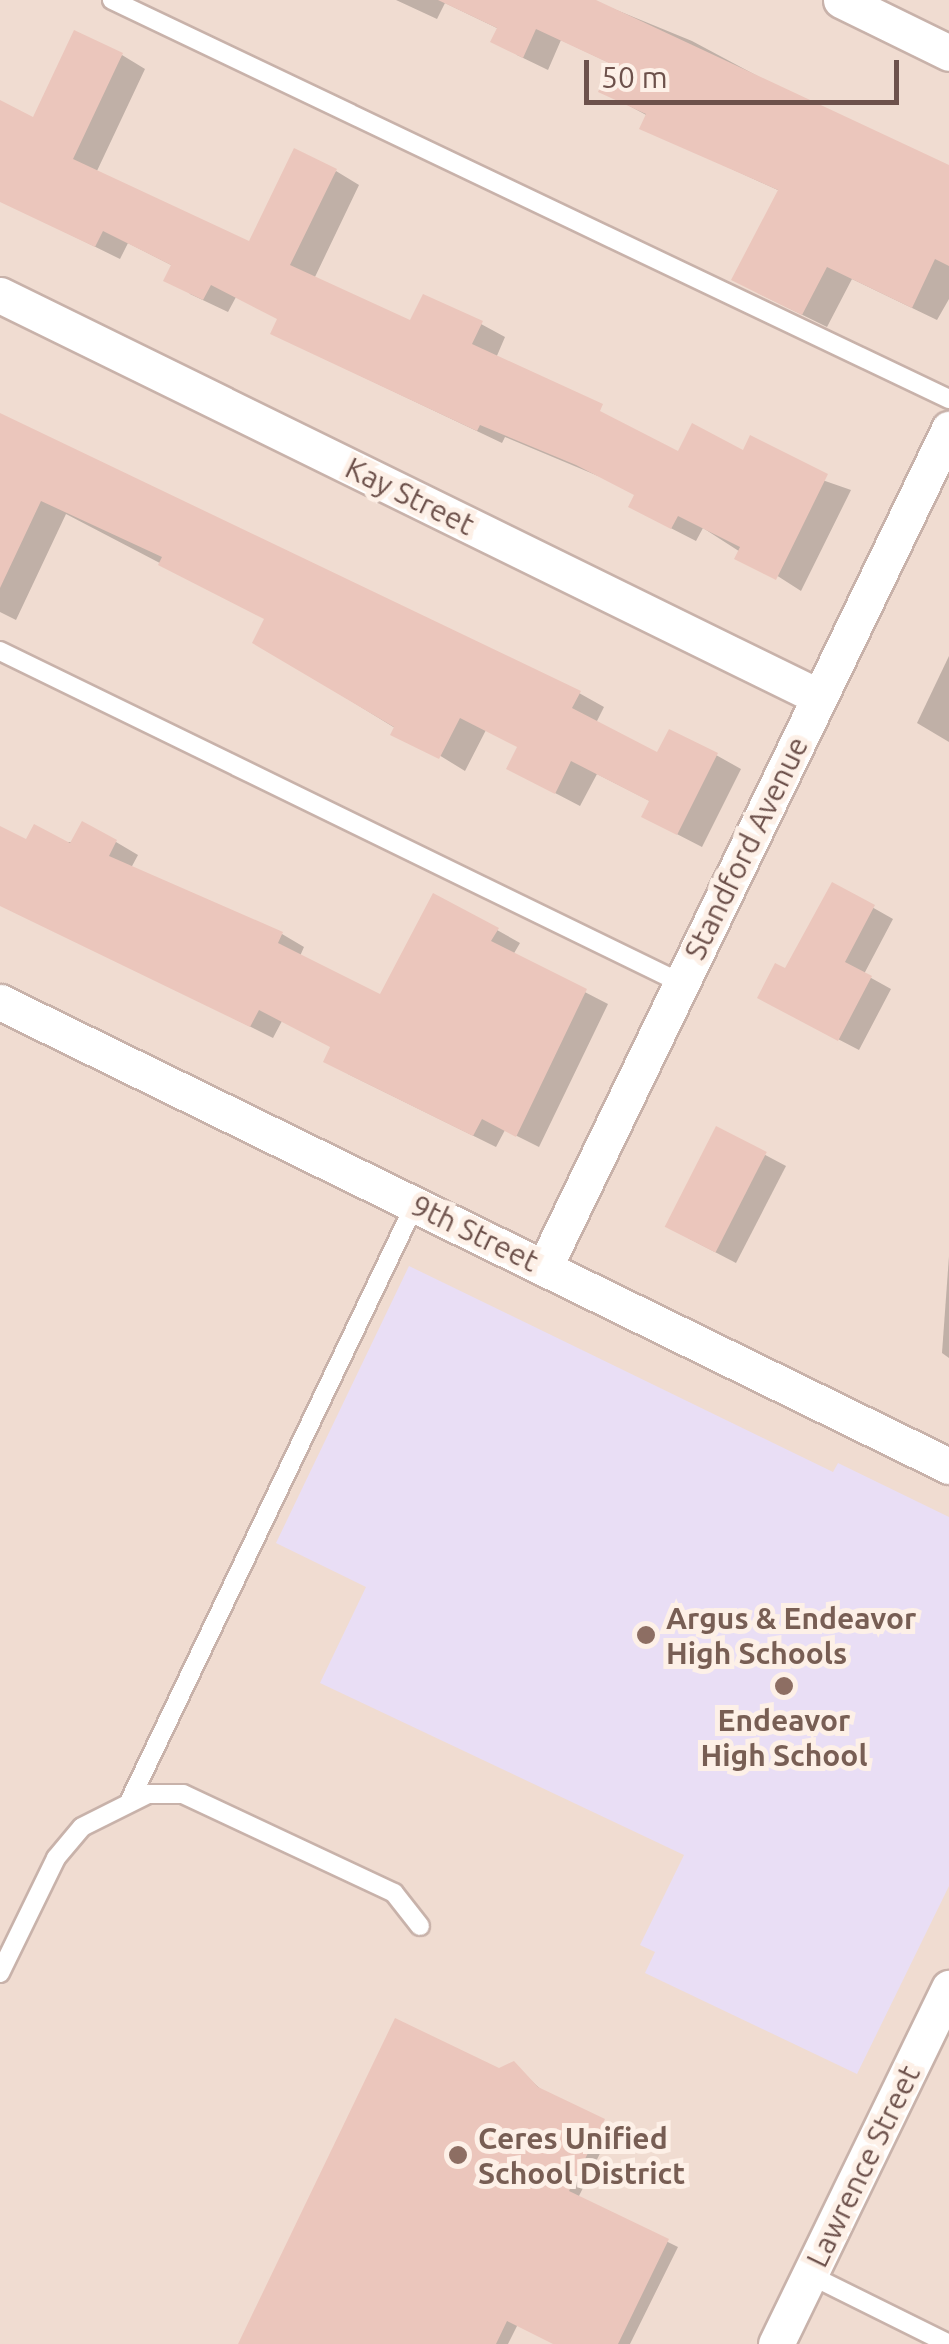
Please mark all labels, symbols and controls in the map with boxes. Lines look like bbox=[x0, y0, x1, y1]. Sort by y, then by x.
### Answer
scale bar bbox=[589, 40, 904, 102]
text: 50 m bbox=[601, 60, 668, 94]
street label: Kay Street bbox=[340, 449, 480, 543]
street label: Standford Avenue bbox=[676, 731, 816, 965]
street label: 9th Street bbox=[406, 1187, 544, 1279]
place label: Argus & Endeavor High Schools bbox=[666, 1600, 916, 1670]
marker: Argus & Endeavor High Schools bbox=[635, 1624, 657, 1646]
marker: Endeavor High School bbox=[773, 1675, 795, 1697]
place label: Endeavor High School bbox=[701, 1702, 867, 1772]
street label: Lawrence Street bbox=[799, 2059, 927, 2273]
place label: Ceres Unified School District bbox=[478, 2120, 685, 2190]
marker: Ceres Unified School District bbox=[447, 2144, 469, 2166]

